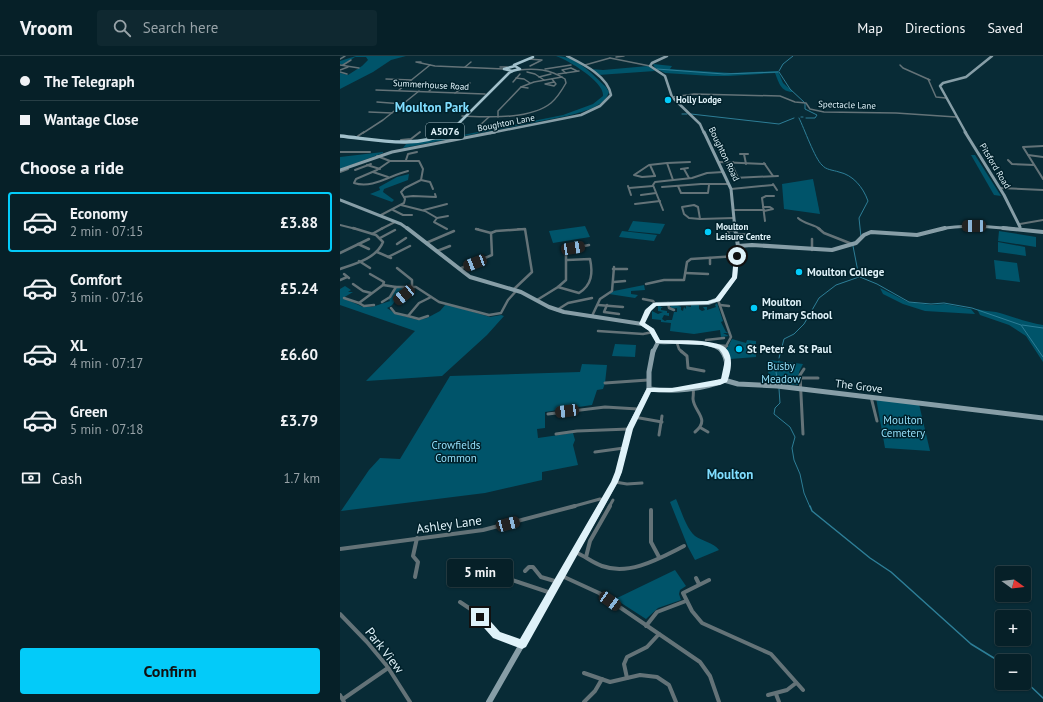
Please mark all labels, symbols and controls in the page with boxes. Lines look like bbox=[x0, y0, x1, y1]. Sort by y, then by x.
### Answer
search box bbox=[97, 10, 377, 46]
text: Vroom bbox=[20, 16, 73, 40]
icon: search bbox=[111, 17, 133, 39]
text: Search here bbox=[143, 18, 218, 37]
text: Map bbox=[857, 19, 883, 37]
text: Directions bbox=[905, 19, 965, 37]
text: Saved bbox=[987, 19, 1023, 37]
text: The Telegraph bbox=[44, 72, 135, 91]
street label: Summerhouse Road bbox=[393, 77, 470, 92]
place label: Holly Lodge bbox=[676, 94, 722, 105]
marker: Holly Lodge bbox=[663, 95, 673, 105]
street label: Spectacle Lane bbox=[818, 98, 877, 111]
district label: Moulton Park bbox=[395, 99, 470, 116]
text: Wantage Close bbox=[44, 110, 139, 129]
street label: Boughton Lane bbox=[476, 111, 536, 133]
road number: A5076 bbox=[426, 123, 464, 139]
street label: Boughton Road bbox=[707, 125, 742, 183]
street label: Pitsford Road bbox=[978, 141, 1013, 191]
text: Choose a ride bbox=[20, 156, 124, 179]
icon: car bbox=[22, 204, 58, 240]
text: Economy bbox=[70, 204, 128, 223]
text: £3.88 bbox=[280, 213, 318, 232]
car bbox=[962, 220, 986, 232]
place label: Moulton Leisure Centre bbox=[716, 221, 771, 242]
text: 2 min · 07:15 bbox=[70, 223, 143, 240]
marker: Moulton Leisure Centre bbox=[703, 227, 713, 237]
car bbox=[560, 240, 586, 256]
route start bbox=[728, 247, 746, 265]
car bbox=[462, 253, 488, 273]
place label: Moulton College bbox=[807, 265, 885, 279]
marker: Moulton College bbox=[794, 267, 804, 277]
icon: car bbox=[22, 270, 58, 306]
text: Comfort bbox=[70, 270, 122, 289]
text: £5.24 bbox=[280, 279, 318, 298]
car bbox=[391, 283, 417, 307]
text: 3 min · 07:16 bbox=[70, 289, 143, 306]
place label: Moulton Primary School bbox=[762, 295, 833, 322]
marker: Moulton Primary School bbox=[749, 303, 759, 313]
icon: car bbox=[22, 336, 58, 372]
text: XL bbox=[70, 336, 87, 355]
place label: St Peter & St Paul bbox=[747, 342, 832, 356]
marker: St Peter & St Paul bbox=[734, 344, 744, 354]
text: £6.60 bbox=[280, 345, 318, 364]
text: 4 min · 07:17 bbox=[70, 355, 143, 372]
park label: Busby Meadow bbox=[761, 359, 801, 386]
street label: The Grove bbox=[834, 376, 884, 396]
icon: car bbox=[22, 402, 58, 438]
text: Green bbox=[70, 402, 108, 421]
car bbox=[554, 403, 580, 419]
text: £3.79 bbox=[280, 411, 318, 430]
park label: Moulton Cemetery bbox=[881, 413, 926, 440]
text: 5 min · 07:18 bbox=[70, 421, 143, 438]
park label: Crowfields Common bbox=[432, 438, 481, 465]
district label: Moulton bbox=[707, 466, 753, 483]
icon: cash bbox=[20, 467, 42, 489]
text: Cash bbox=[52, 469, 82, 488]
text: 1.7 km bbox=[283, 470, 320, 487]
street label: Ashley Lane bbox=[415, 511, 483, 538]
car bbox=[495, 515, 521, 533]
callout: 5 min bbox=[447, 559, 513, 587]
text: 5 min bbox=[464, 564, 496, 581]
north arrow bbox=[995, 566, 1031, 602]
map controls bbox=[995, 566, 1031, 690]
car bbox=[597, 589, 623, 613]
route end bbox=[471, 608, 489, 626]
button: + bbox=[995, 610, 1031, 646]
street label: Park View bbox=[361, 624, 408, 677]
button: Confirm bbox=[20, 648, 320, 694]
button: − bbox=[995, 654, 1031, 690]

